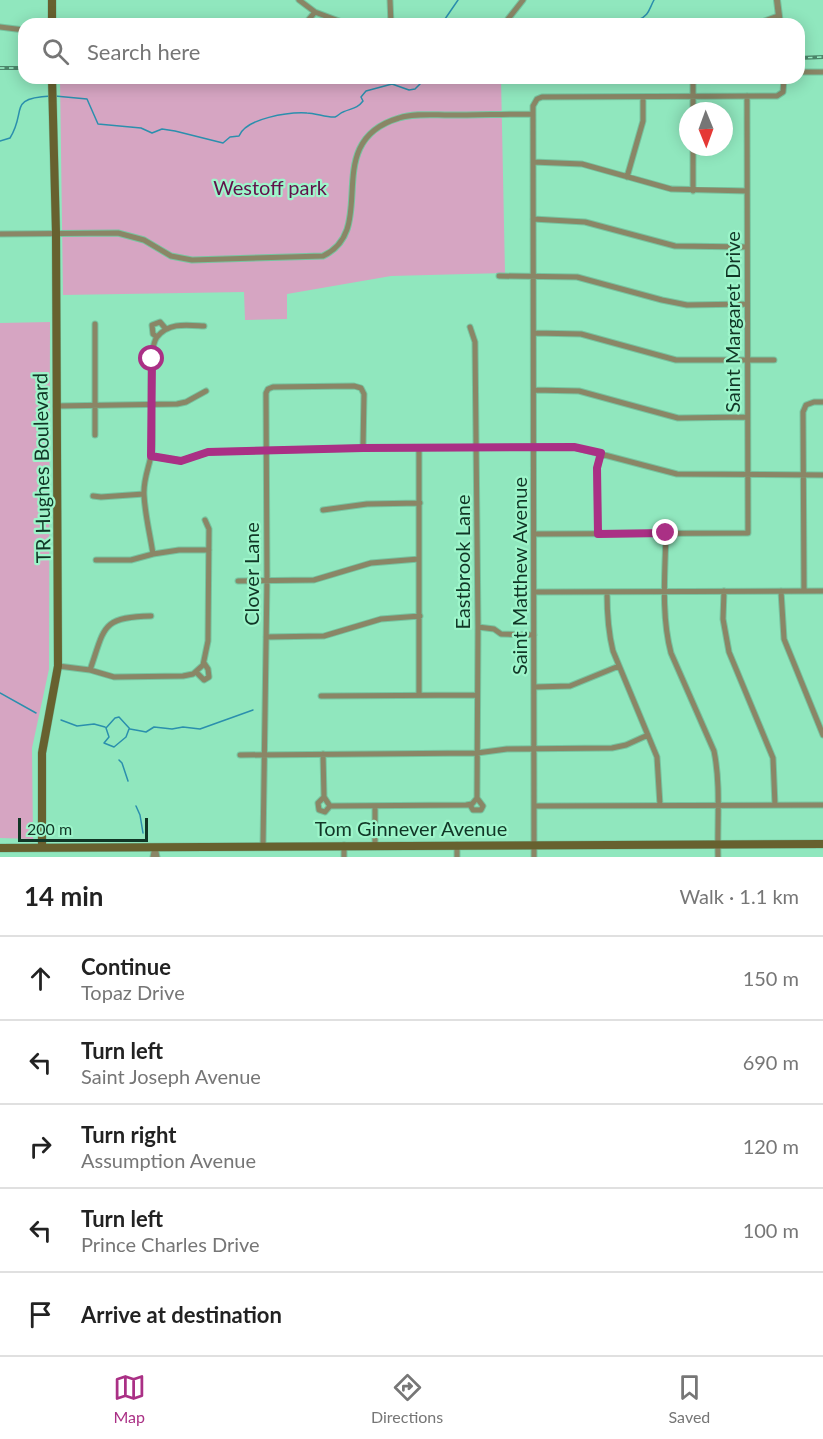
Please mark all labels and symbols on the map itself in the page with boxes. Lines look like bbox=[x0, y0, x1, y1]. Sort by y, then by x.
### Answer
north arrow bbox=[679, 102, 733, 156]
park label: Westoff park bbox=[213, 175, 328, 199]
street label: Saint Margaret Drive bbox=[720, 231, 744, 413]
route start bbox=[138, 345, 164, 371]
street label: TR Hughes Boulevard bbox=[27, 373, 55, 563]
street label: Saint Matthew Avenue bbox=[507, 477, 531, 675]
street label: Eastbrook Lane bbox=[450, 494, 474, 630]
route end bbox=[652, 519, 678, 545]
street label: Clover Lane bbox=[239, 522, 263, 626]
scale bar bbox=[18, 815, 148, 842]
street label: Tom Ginnever Avenue bbox=[315, 816, 507, 840]

